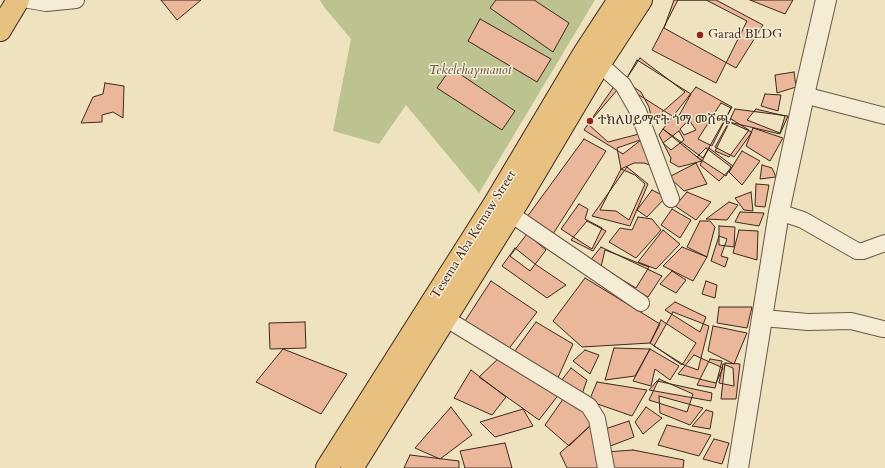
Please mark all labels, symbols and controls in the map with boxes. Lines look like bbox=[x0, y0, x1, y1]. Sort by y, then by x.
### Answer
place label: Garad BLDG bbox=[708, 27, 782, 43]
marker: Garad BLDG bbox=[695, 30, 705, 40]
park label: Tekelehaymanot bbox=[429, 63, 511, 79]
place label: ተክለሀይማኖት ጎማ መሸጫ bbox=[598, 113, 730, 129]
marker: ተክለሀይማኖት ጎማ መሸጫ bbox=[585, 116, 595, 126]
street label: Tesema Aba Kemaw Street bbox=[428, 168, 520, 302]

